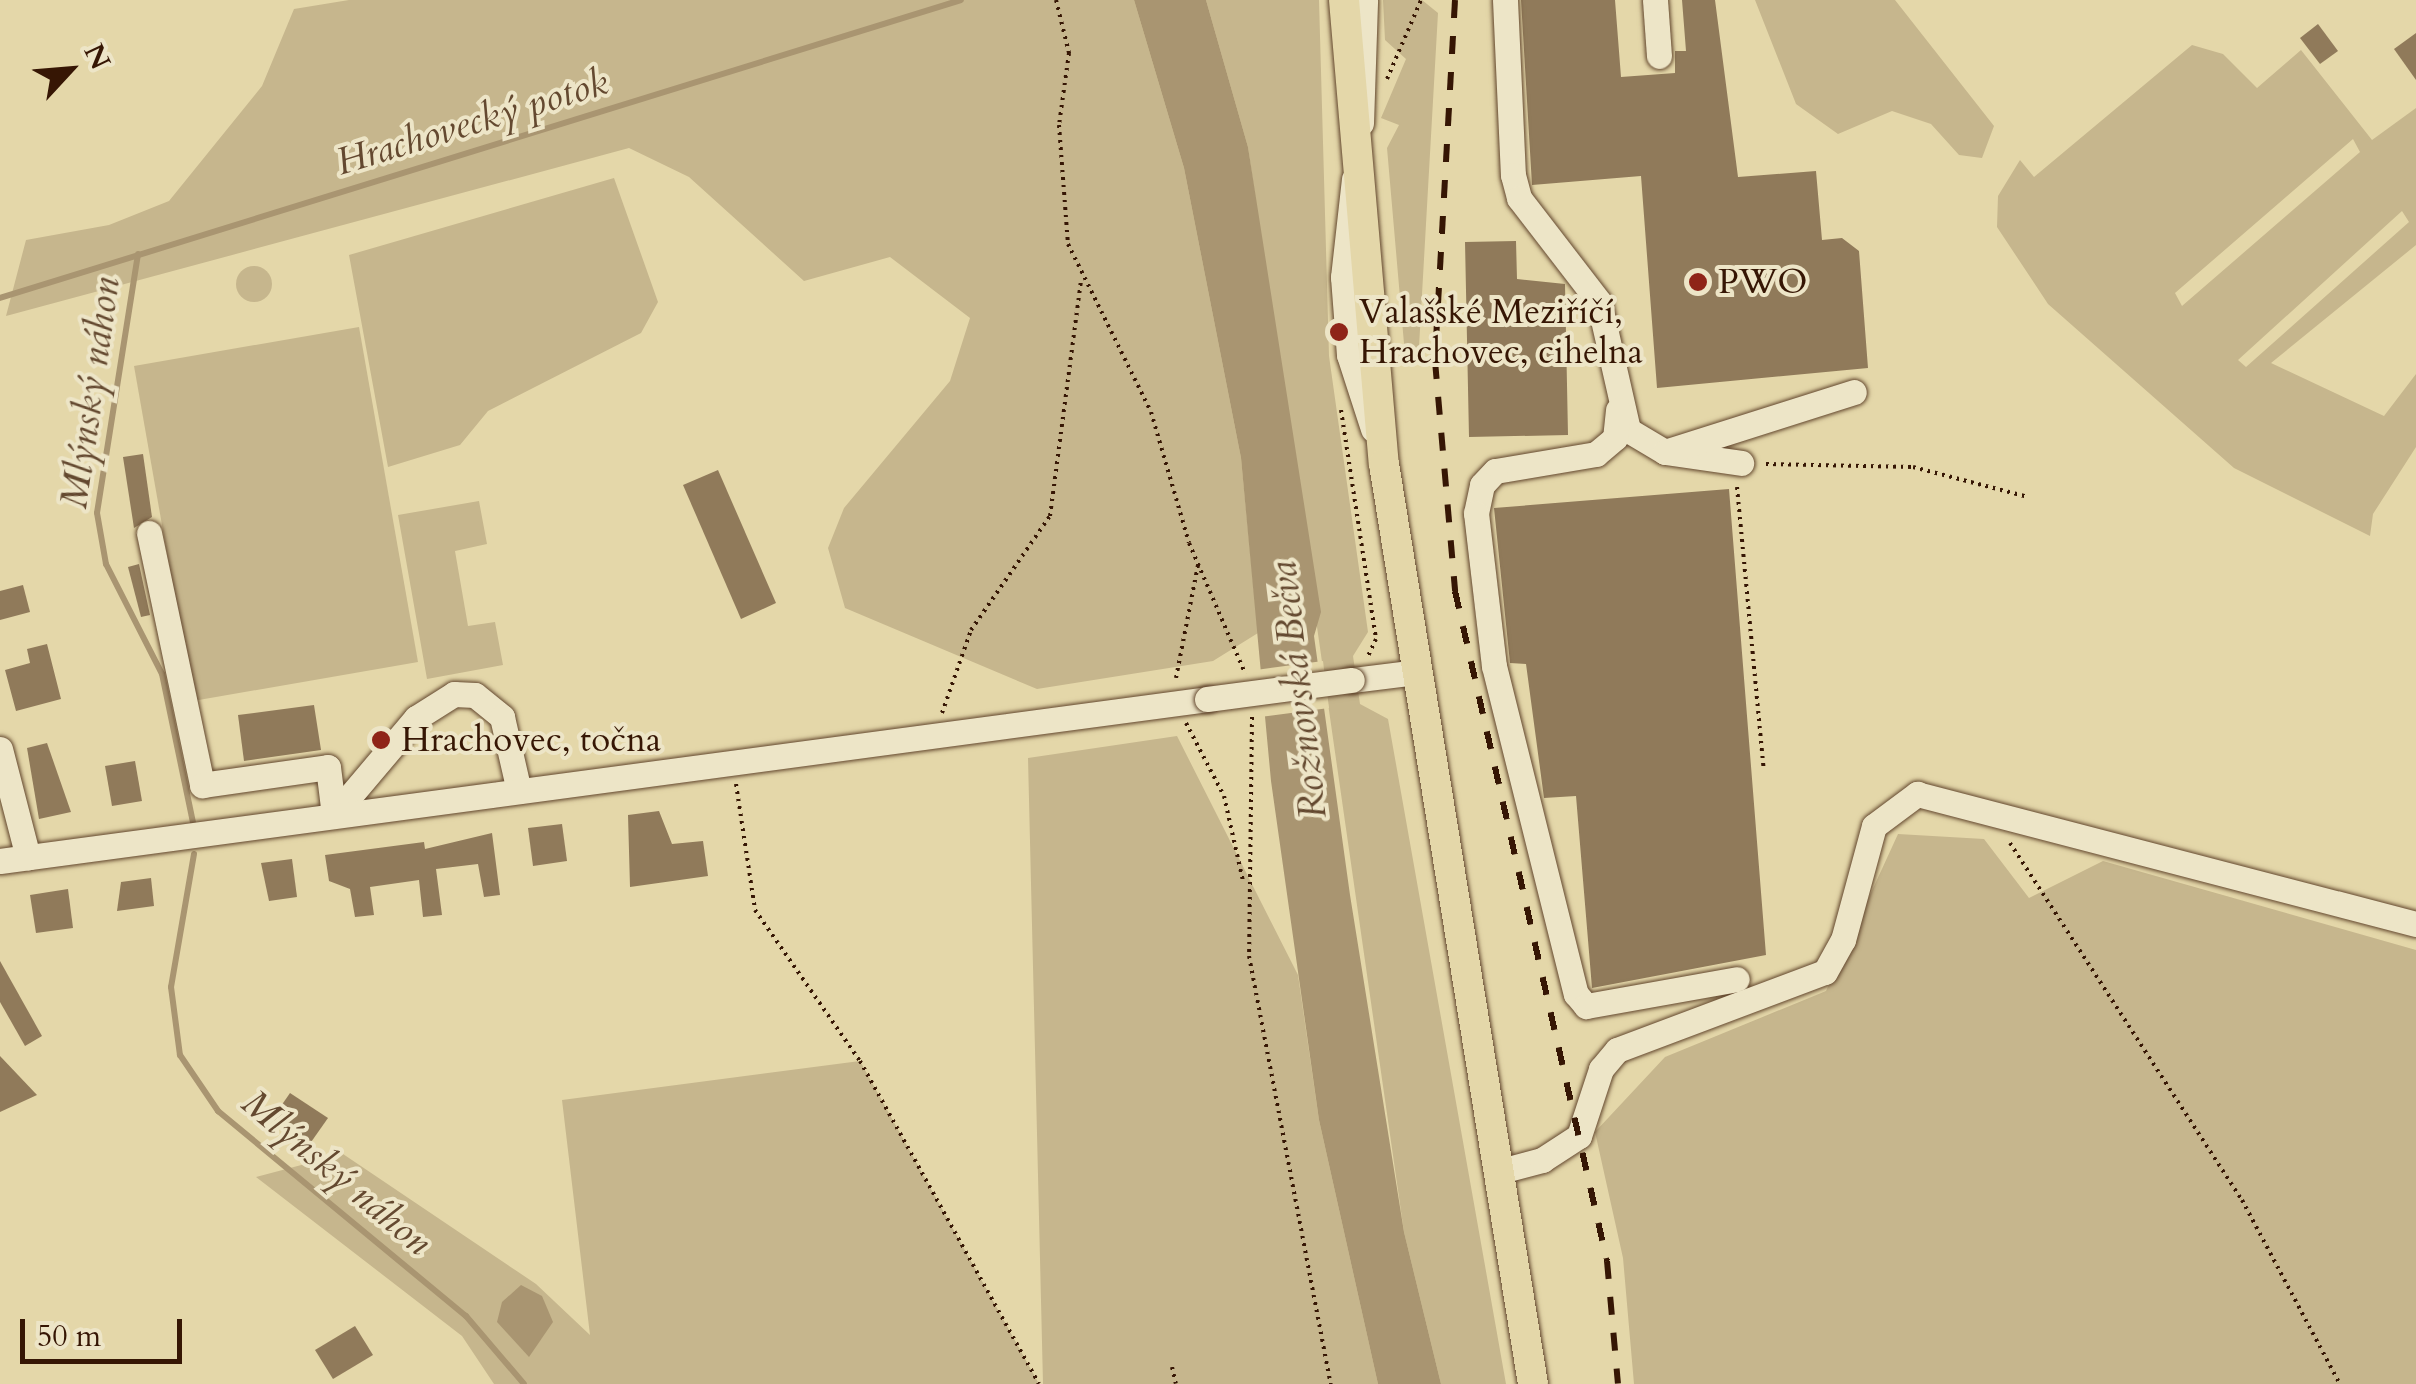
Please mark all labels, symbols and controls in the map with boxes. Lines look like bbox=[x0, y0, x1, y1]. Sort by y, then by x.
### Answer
north arrow bbox=[20, 20, 120, 120]
text: N bbox=[75, 38, 119, 76]
water label: Hrachovecký potok bbox=[330, 60, 614, 186]
place label: PWO bbox=[1718, 261, 1808, 303]
marker: PWO bbox=[1687, 271, 1709, 293]
water label: Mlýnský náhon bbox=[52, 274, 130, 512]
place label: Valašské Meziříčí, Hrachovec, cihelna bbox=[1359, 291, 1643, 373]
marker: Valašské Meziříčí, Hrachovec, cihelna bbox=[1328, 321, 1350, 343]
water label: Rožnovská Bečva bbox=[1261, 559, 1337, 821]
place label: Hrachovec, točna bbox=[401, 719, 661, 761]
marker: Hrachovec, točna bbox=[370, 729, 392, 751]
water label: Mlýnský náhon bbox=[232, 1081, 440, 1265]
scale bar bbox=[25, 1299, 188, 1361]
text: 50 m bbox=[37, 1316, 101, 1357]

